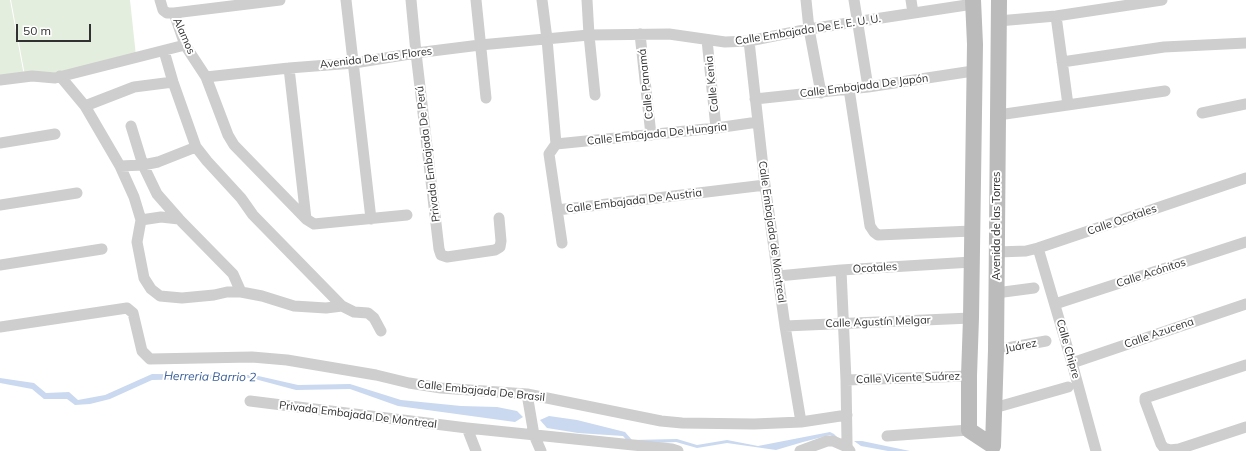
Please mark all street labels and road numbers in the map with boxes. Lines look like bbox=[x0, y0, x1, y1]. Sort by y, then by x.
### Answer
street label: Calle Embajada De E. E. U. U. bbox=[734, 12, 882, 48]
street label: Alamos bbox=[170, 16, 198, 56]
street label: Avenida De Las Flores bbox=[319, 45, 433, 71]
street label: Calle Panamá bbox=[636, 48, 656, 120]
street label: Calle Kenia bbox=[702, 55, 722, 113]
street label: Calle Embajada De Japón bbox=[799, 72, 929, 100]
street label: Privada Embajada De Perú bbox=[413, 85, 443, 223]
street label: Calle Embajada De Hungria bbox=[586, 120, 728, 148]
street label: Calle Embajada de Montreal bbox=[755, 160, 789, 304]
street label: Avenida de las Torres bbox=[990, 171, 1004, 281]
street label: Calle Embajada De Austria bbox=[565, 186, 703, 216]
street label: Calle Ocotales bbox=[1086, 202, 1158, 238]
street label: Calle Acónitos bbox=[1115, 256, 1187, 290]
street label: Ocotales bbox=[852, 260, 898, 276]
street label: Calle Agustín Melgar bbox=[825, 314, 931, 330]
street label: Calle Azucena bbox=[1123, 315, 1195, 351]
street label: Calle Chipre bbox=[1053, 318, 1083, 380]
street label: Juárez bbox=[1004, 336, 1038, 356]
street label: Calle Vicente Suárez bbox=[856, 370, 960, 386]
street label: Calle Embajada De Brasil bbox=[416, 378, 546, 404]
street label: Privada Embajada De Montreal bbox=[278, 399, 438, 431]

